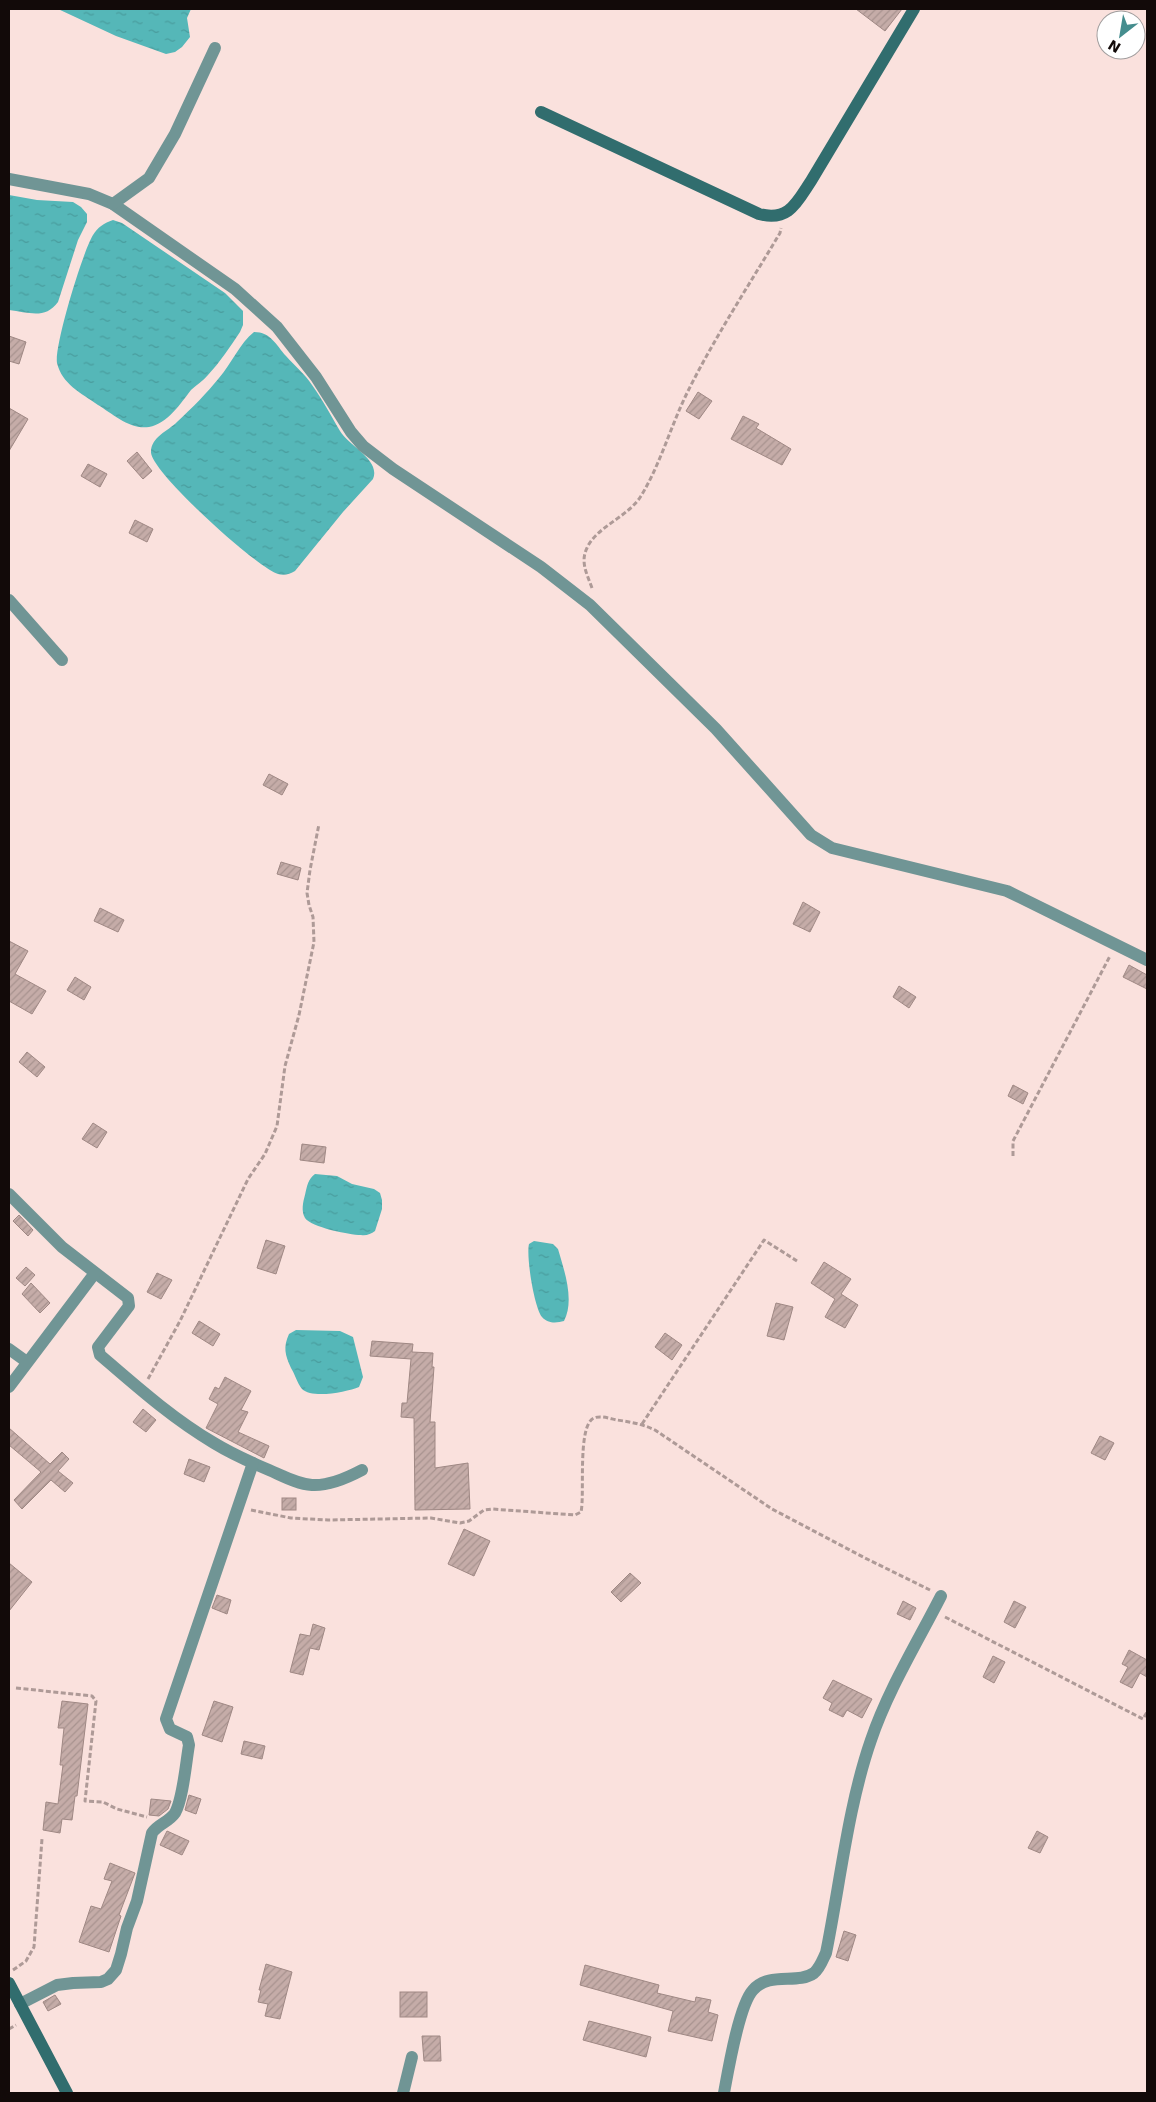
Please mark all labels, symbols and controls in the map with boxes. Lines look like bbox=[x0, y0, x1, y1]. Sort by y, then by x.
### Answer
north arrow bbox=[1096, 10, 1146, 60]
text: N bbox=[1105, 36, 1123, 56]

